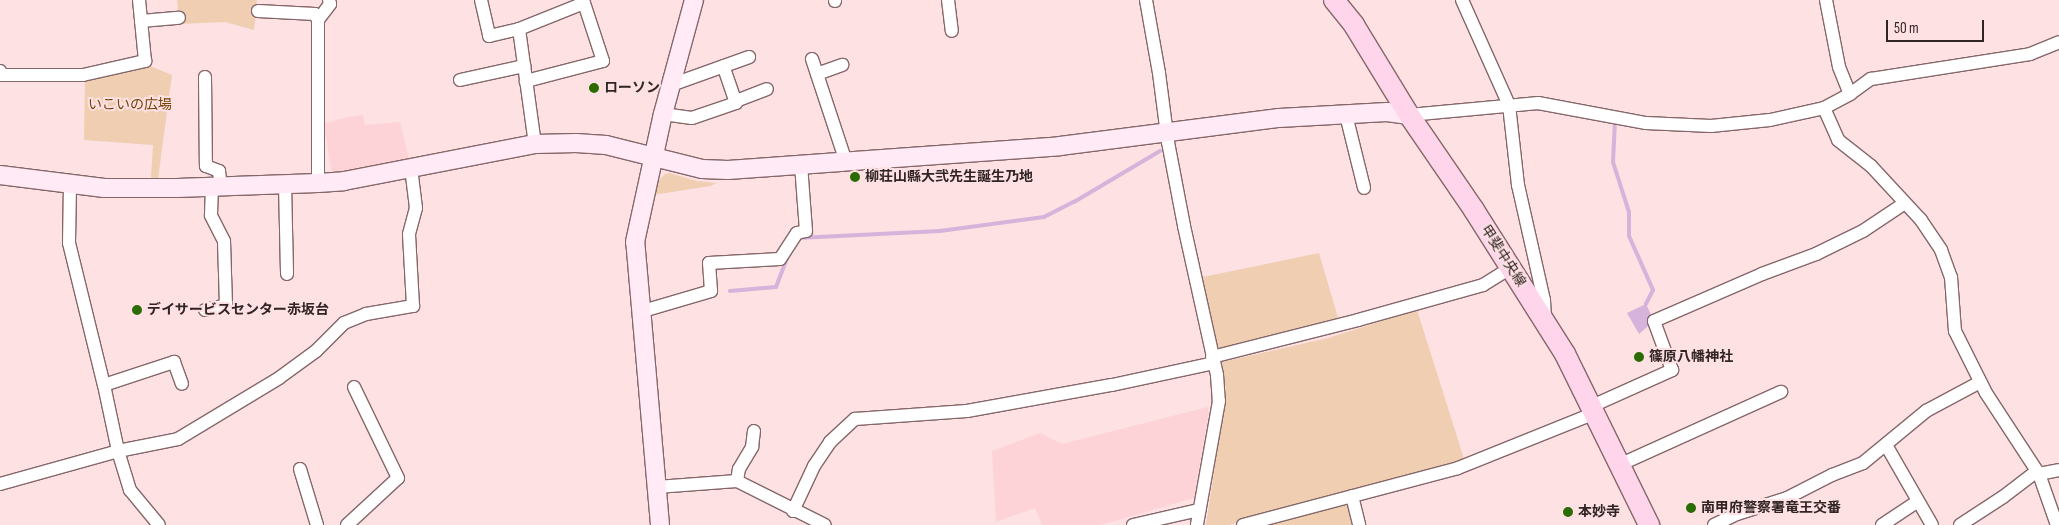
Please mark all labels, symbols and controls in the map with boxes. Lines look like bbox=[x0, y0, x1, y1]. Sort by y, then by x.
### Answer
scale bar bbox=[1889, 10, 1986, 42]
text: 50 m bbox=[1894, 19, 1919, 38]
place label: ローソン bbox=[604, 80, 660, 96]
marker: ローソン bbox=[588, 82, 600, 94]
park label: いこいの広場 bbox=[88, 97, 172, 113]
place label: 柳荘山縣大弐先生誕生乃地 bbox=[865, 169, 1033, 185]
marker: 柳荘山縣大弐先生誕生乃地 bbox=[849, 171, 861, 183]
street label: 甲斐中央線 bbox=[1477, 222, 1529, 290]
place label: デイサービスセンター赤坂台 bbox=[147, 302, 329, 318]
marker: デイサービスセンター赤坂台 bbox=[131, 304, 143, 316]
place label: 篠原八幡神社 bbox=[1649, 349, 1733, 365]
marker: 篠原八幡神社 bbox=[1633, 351, 1645, 363]
place label: 南甲府警察署竜王交番 bbox=[1701, 500, 1841, 516]
marker: 南甲府警察署竜王交番 bbox=[1685, 502, 1697, 514]
place label: 本妙寺 bbox=[1578, 504, 1620, 520]
marker: 本妙寺 bbox=[1562, 506, 1574, 518]

